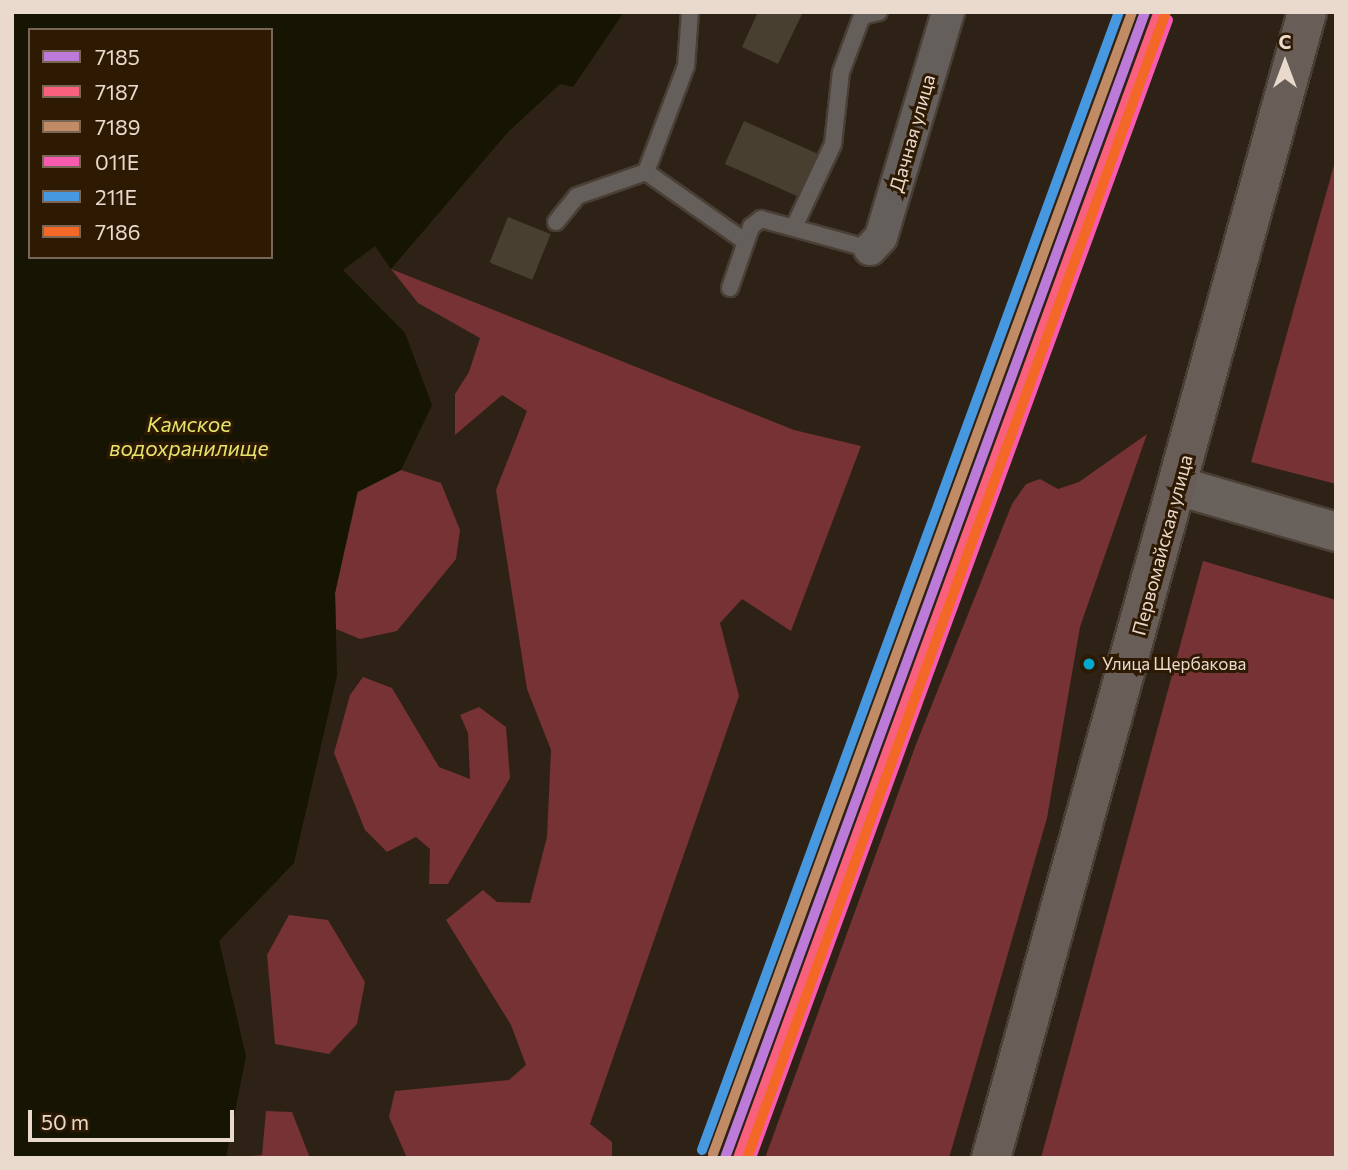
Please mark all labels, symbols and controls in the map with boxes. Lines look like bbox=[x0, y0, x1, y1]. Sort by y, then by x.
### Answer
legend bbox=[28, 28, 273, 259]
north arrow bbox=[1250, 28, 1320, 98]
text: С bbox=[1279, 30, 1292, 53]
text: 7185 bbox=[95, 44, 140, 69]
street label: Дачная улица bbox=[884, 72, 940, 194]
text: 7187 bbox=[95, 79, 139, 104]
text: 7189 bbox=[95, 114, 141, 139]
text: 011Е bbox=[95, 149, 139, 174]
text: 211Е bbox=[95, 184, 137, 209]
text: 7186 bbox=[95, 219, 141, 244]
water label: Камское водохранилище bbox=[109, 411, 269, 461]
street label: Первомайская улица bbox=[1127, 452, 1197, 638]
place label: Улица Щербакова bbox=[1102, 654, 1246, 674]
marker: Улица Щербакова bbox=[1082, 657, 1096, 671]
scale bar bbox=[32, 1096, 238, 1140]
text: 50 m bbox=[41, 1109, 89, 1134]

